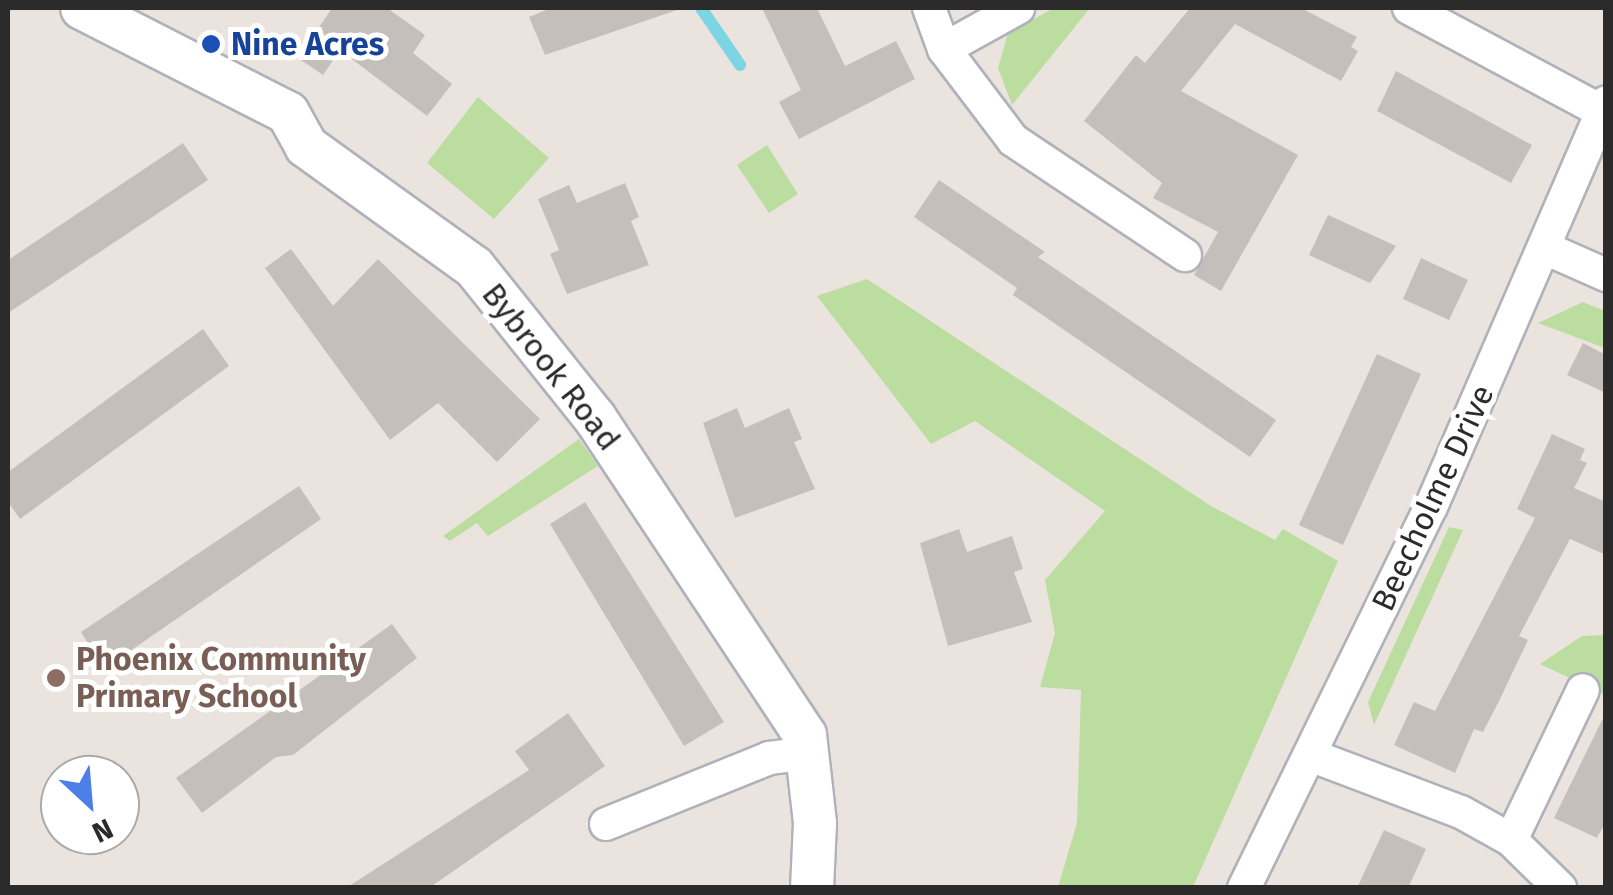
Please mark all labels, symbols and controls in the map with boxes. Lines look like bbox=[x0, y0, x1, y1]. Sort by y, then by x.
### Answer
place label: Nine Acres bbox=[231, 25, 384, 63]
marker: Nine Acres bbox=[200, 33, 222, 55]
street label: Bybrook Road bbox=[474, 276, 628, 458]
street label: Beecholme Drive bbox=[1364, 379, 1502, 617]
place label: Phoenix Community Primary School bbox=[76, 641, 366, 716]
marker: Phoenix Community Primary School bbox=[45, 667, 67, 689]
north arrow bbox=[40, 755, 140, 855]
text: N bbox=[87, 812, 118, 850]

